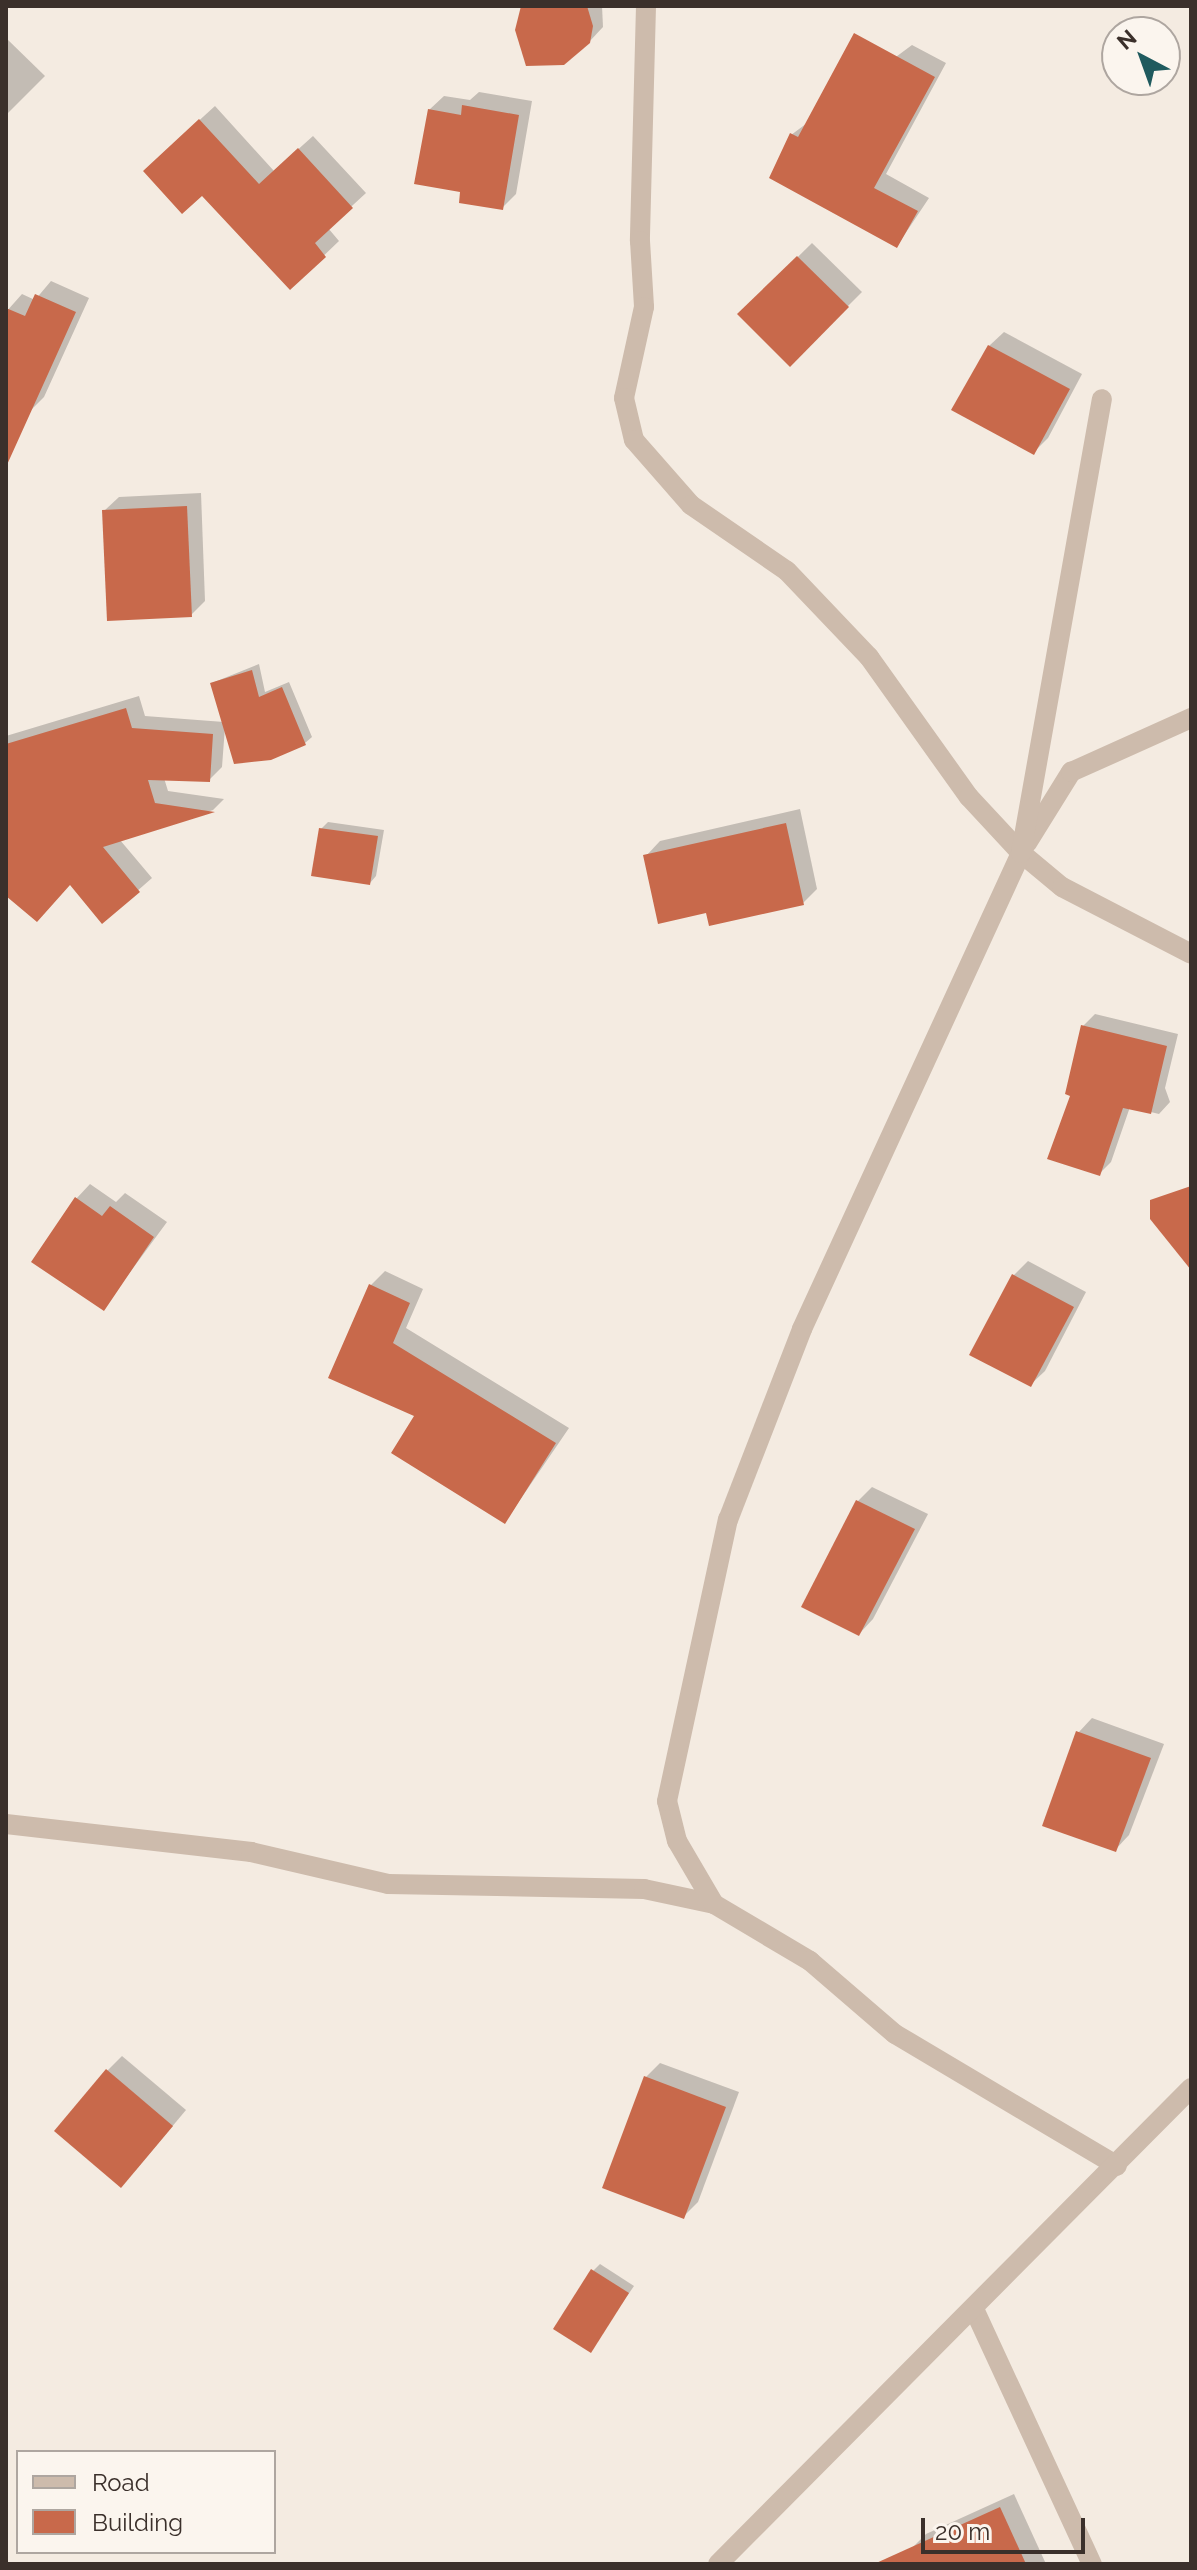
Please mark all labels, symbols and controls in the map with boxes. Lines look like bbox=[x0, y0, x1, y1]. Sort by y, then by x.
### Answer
north arrow bbox=[1101, 16, 1181, 96]
text: N bbox=[1112, 24, 1141, 55]
legend bbox=[16, 2450, 276, 2554]
text: Road bbox=[92, 2468, 150, 2497]
scale bar bbox=[925, 2502, 1089, 2552]
text: Building bbox=[92, 2508, 183, 2537]
text: 20 m bbox=[935, 2517, 990, 2546]

